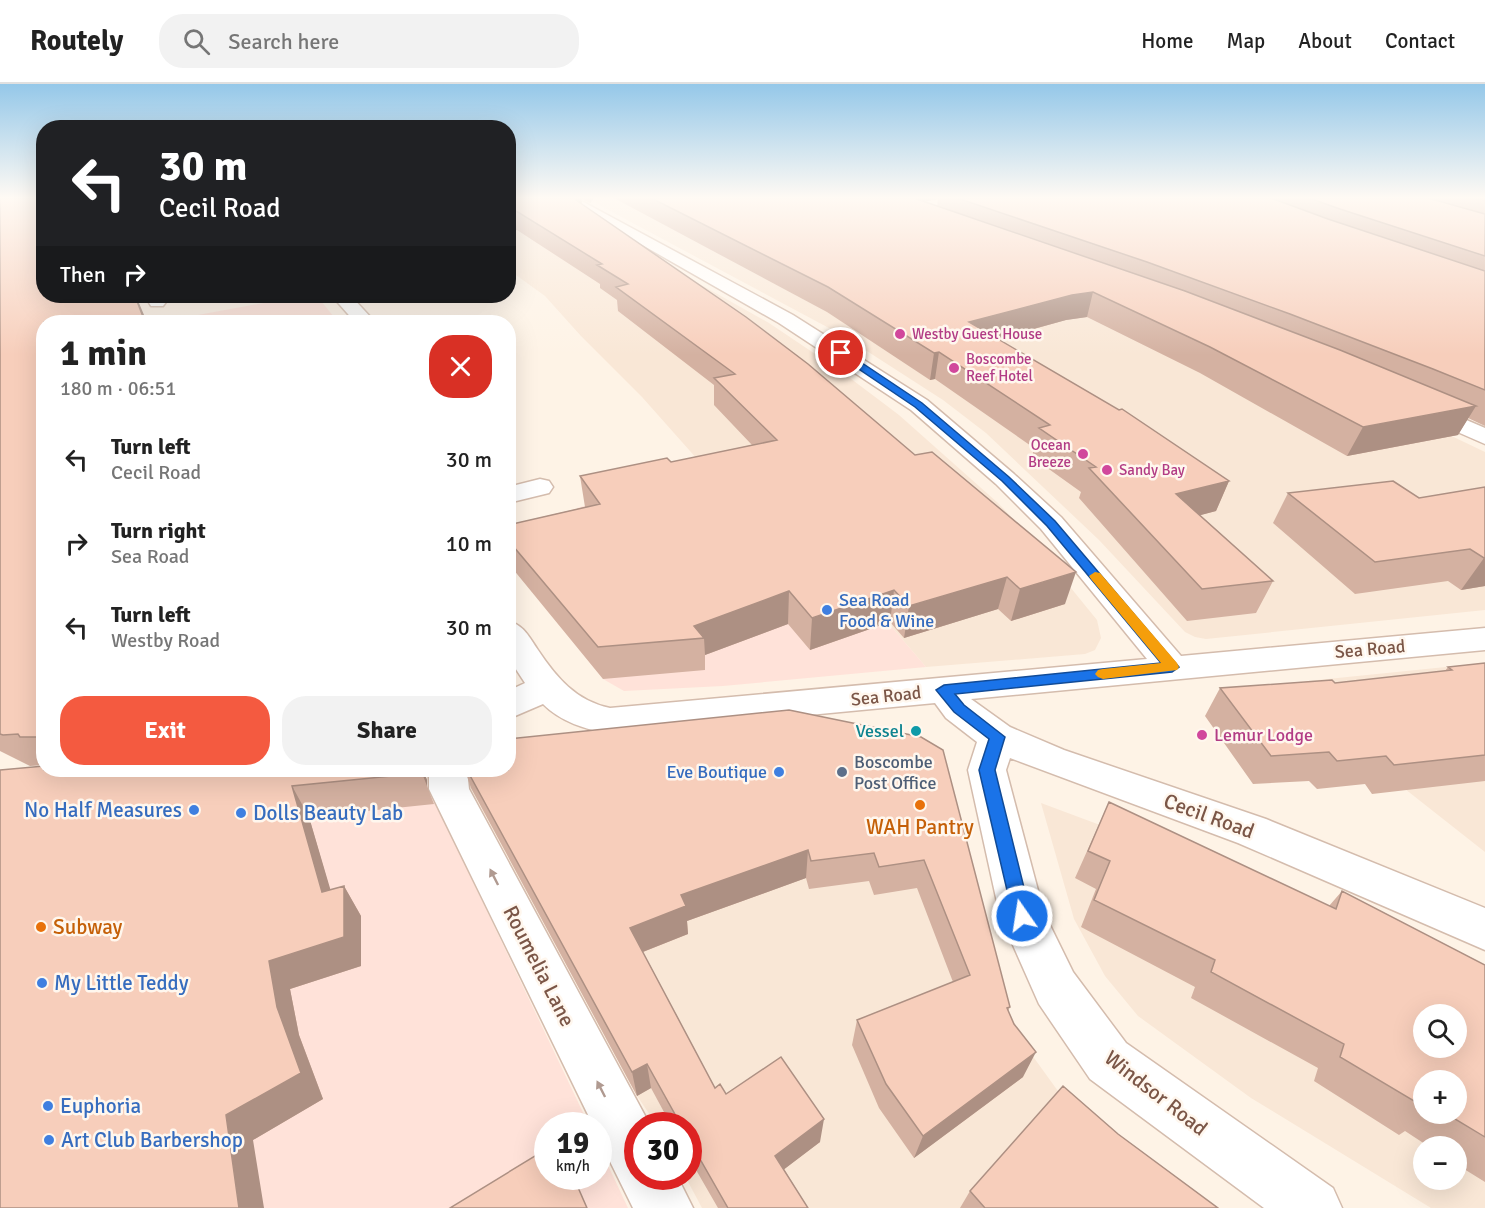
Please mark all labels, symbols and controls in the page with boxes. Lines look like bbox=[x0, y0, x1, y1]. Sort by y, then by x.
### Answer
search box bbox=[159, 14, 579, 68]
text: Routely bbox=[30, 24, 123, 58]
icon: search bbox=[180, 25, 213, 58]
text: Search here bbox=[228, 28, 339, 55]
text: Home bbox=[1141, 28, 1194, 54]
text: Map bbox=[1227, 28, 1265, 54]
text: About bbox=[1298, 28, 1352, 54]
text: Contact bbox=[1385, 28, 1455, 54]
text: 30 m bbox=[159, 141, 248, 192]
icon: left bbox=[60, 144, 138, 222]
text: Cecil Road bbox=[159, 192, 281, 225]
icon: right bbox=[118, 258, 151, 291]
text: Then bbox=[60, 261, 106, 288]
place label: Westby Guest House bbox=[912, 325, 1042, 343]
pin bbox=[815, 327, 866, 378]
marker: Westby Guest House bbox=[893, 327, 907, 341]
text: 1 min bbox=[60, 331, 147, 376]
button: close bbox=[429, 335, 492, 398]
icon: arrive bbox=[824, 336, 857, 369]
place label: Boscombe Reef Hotel bbox=[966, 350, 1033, 385]
marker: Boscombe Reef Hotel bbox=[947, 361, 961, 375]
text: 180 m · 06:51 bbox=[60, 376, 176, 401]
text: Turn left bbox=[111, 433, 191, 460]
place label: Ocean Breeze bbox=[1028, 436, 1071, 471]
icon: left bbox=[60, 443, 93, 476]
text: 30 m bbox=[446, 446, 492, 473]
marker: Ocean Breeze bbox=[1076, 447, 1090, 461]
text: Cecil Road bbox=[111, 460, 201, 485]
place label: Sandy Bay bbox=[1119, 461, 1185, 479]
marker: Sandy Bay bbox=[1100, 463, 1114, 477]
text: Turn right bbox=[111, 517, 206, 544]
icon: right bbox=[60, 527, 93, 560]
text: 10 m bbox=[446, 530, 492, 557]
text: Sea Road bbox=[111, 544, 189, 569]
place label: Sea Road Food & Wine bbox=[839, 589, 934, 632]
text: Turn left bbox=[111, 601, 191, 628]
marker: Sea Road Food & Wine bbox=[820, 603, 834, 617]
icon: left bbox=[60, 611, 93, 644]
text: 30 m bbox=[446, 614, 492, 641]
text: Westby Road bbox=[111, 628, 220, 653]
street label: Sea Road bbox=[1334, 635, 1406, 663]
street label: Sea Road bbox=[850, 681, 922, 711]
button: Exit bbox=[60, 696, 270, 765]
button: Share bbox=[282, 696, 492, 765]
place label: Vessel bbox=[856, 720, 904, 742]
marker: Vessel bbox=[909, 724, 923, 738]
place label: Lemur Lodge bbox=[1214, 724, 1313, 746]
marker: Lemur Lodge bbox=[1195, 728, 1209, 742]
place label: Boscombe Post Office bbox=[854, 751, 936, 794]
place label: Eve Boutique bbox=[666, 761, 767, 783]
marker: Eve Boutique bbox=[772, 765, 786, 779]
marker: Boscombe Post Office bbox=[835, 765, 849, 779]
street label: Cecil Road bbox=[1160, 788, 1258, 844]
place label: No Half Measures bbox=[24, 797, 182, 823]
marker: WAH Pantry bbox=[913, 798, 927, 812]
place label: Dolls Beauty Lab bbox=[253, 800, 403, 826]
marker: No Half Measures bbox=[187, 803, 201, 817]
marker: Dolls Beauty Lab bbox=[234, 806, 248, 820]
place label: WAH Pantry bbox=[866, 814, 974, 840]
one-way arrow bbox=[489, 869, 499, 886]
position arrow bbox=[990, 884, 1054, 948]
street label: Roumelia Lane bbox=[497, 901, 581, 1031]
place label: Subway bbox=[53, 914, 123, 940]
marker: Subway bbox=[34, 920, 48, 934]
place label: My Little Teddy bbox=[54, 970, 189, 996]
marker: My Little Teddy bbox=[35, 976, 49, 990]
map controls bbox=[1413, 1004, 1467, 1190]
button: search bbox=[1413, 1004, 1467, 1058]
street label: Windsor Road bbox=[1099, 1045, 1213, 1141]
button: + bbox=[1413, 1070, 1467, 1124]
one-way arrow bbox=[596, 1080, 606, 1097]
place label: Euphoria bbox=[60, 1093, 141, 1119]
marker: Euphoria bbox=[41, 1099, 55, 1113]
speed limit sign: 30 bbox=[624, 1112, 702, 1190]
text: 19 bbox=[557, 1125, 589, 1162]
place label: Art Club Barbershop bbox=[61, 1127, 243, 1153]
marker: Art Club Barbershop bbox=[42, 1133, 56, 1147]
button: − bbox=[1413, 1136, 1467, 1190]
text: km/h bbox=[556, 1157, 590, 1175]

